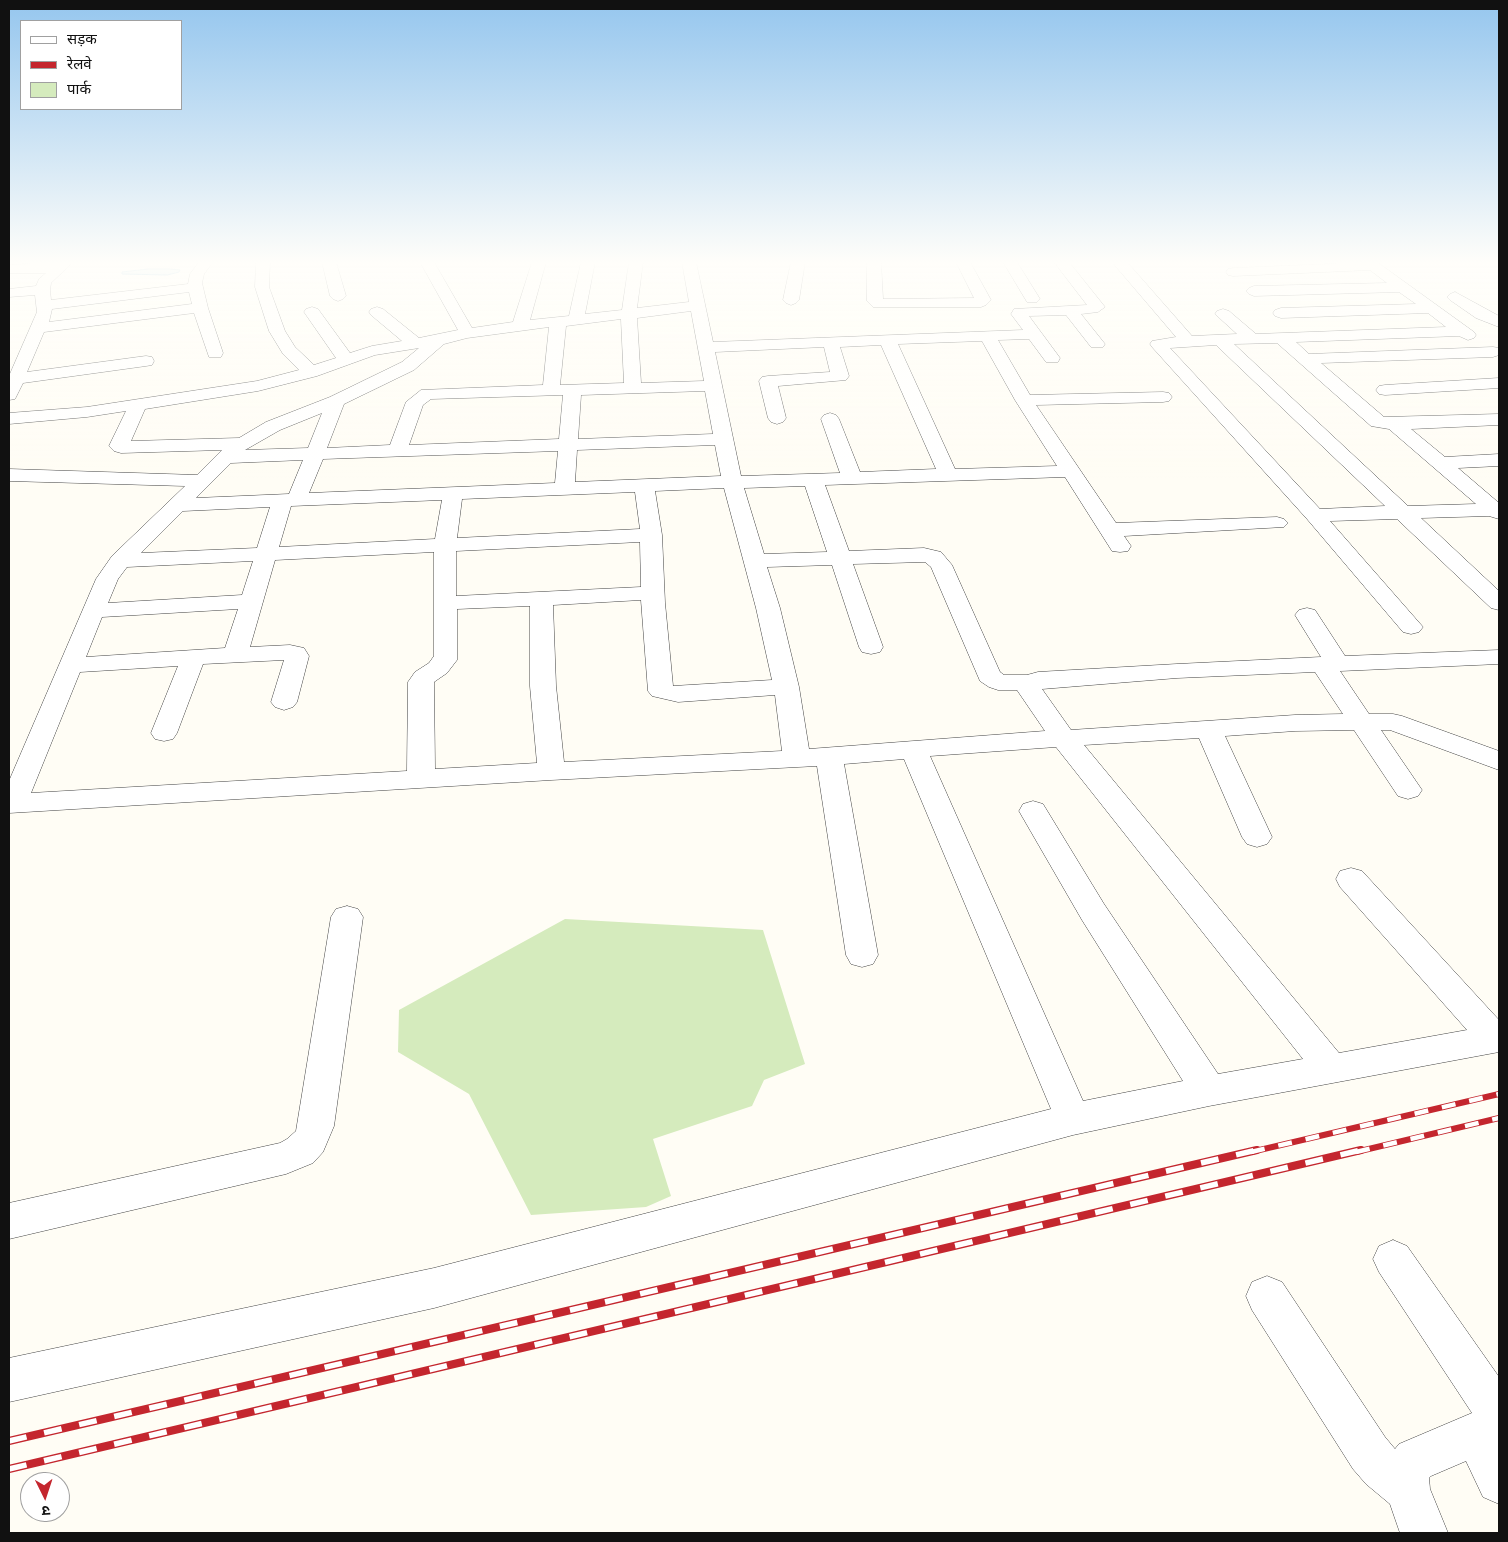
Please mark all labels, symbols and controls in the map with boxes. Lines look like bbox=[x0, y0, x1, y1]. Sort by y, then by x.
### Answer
legend bbox=[20, 20, 182, 110]
text: सड़क bbox=[67, 29, 97, 48]
text: रेलवे bbox=[67, 54, 92, 73]
text: पार्क bbox=[67, 79, 91, 98]
north arrow bbox=[20, 1472, 70, 1522]
text: उ bbox=[41, 1502, 51, 1520]

